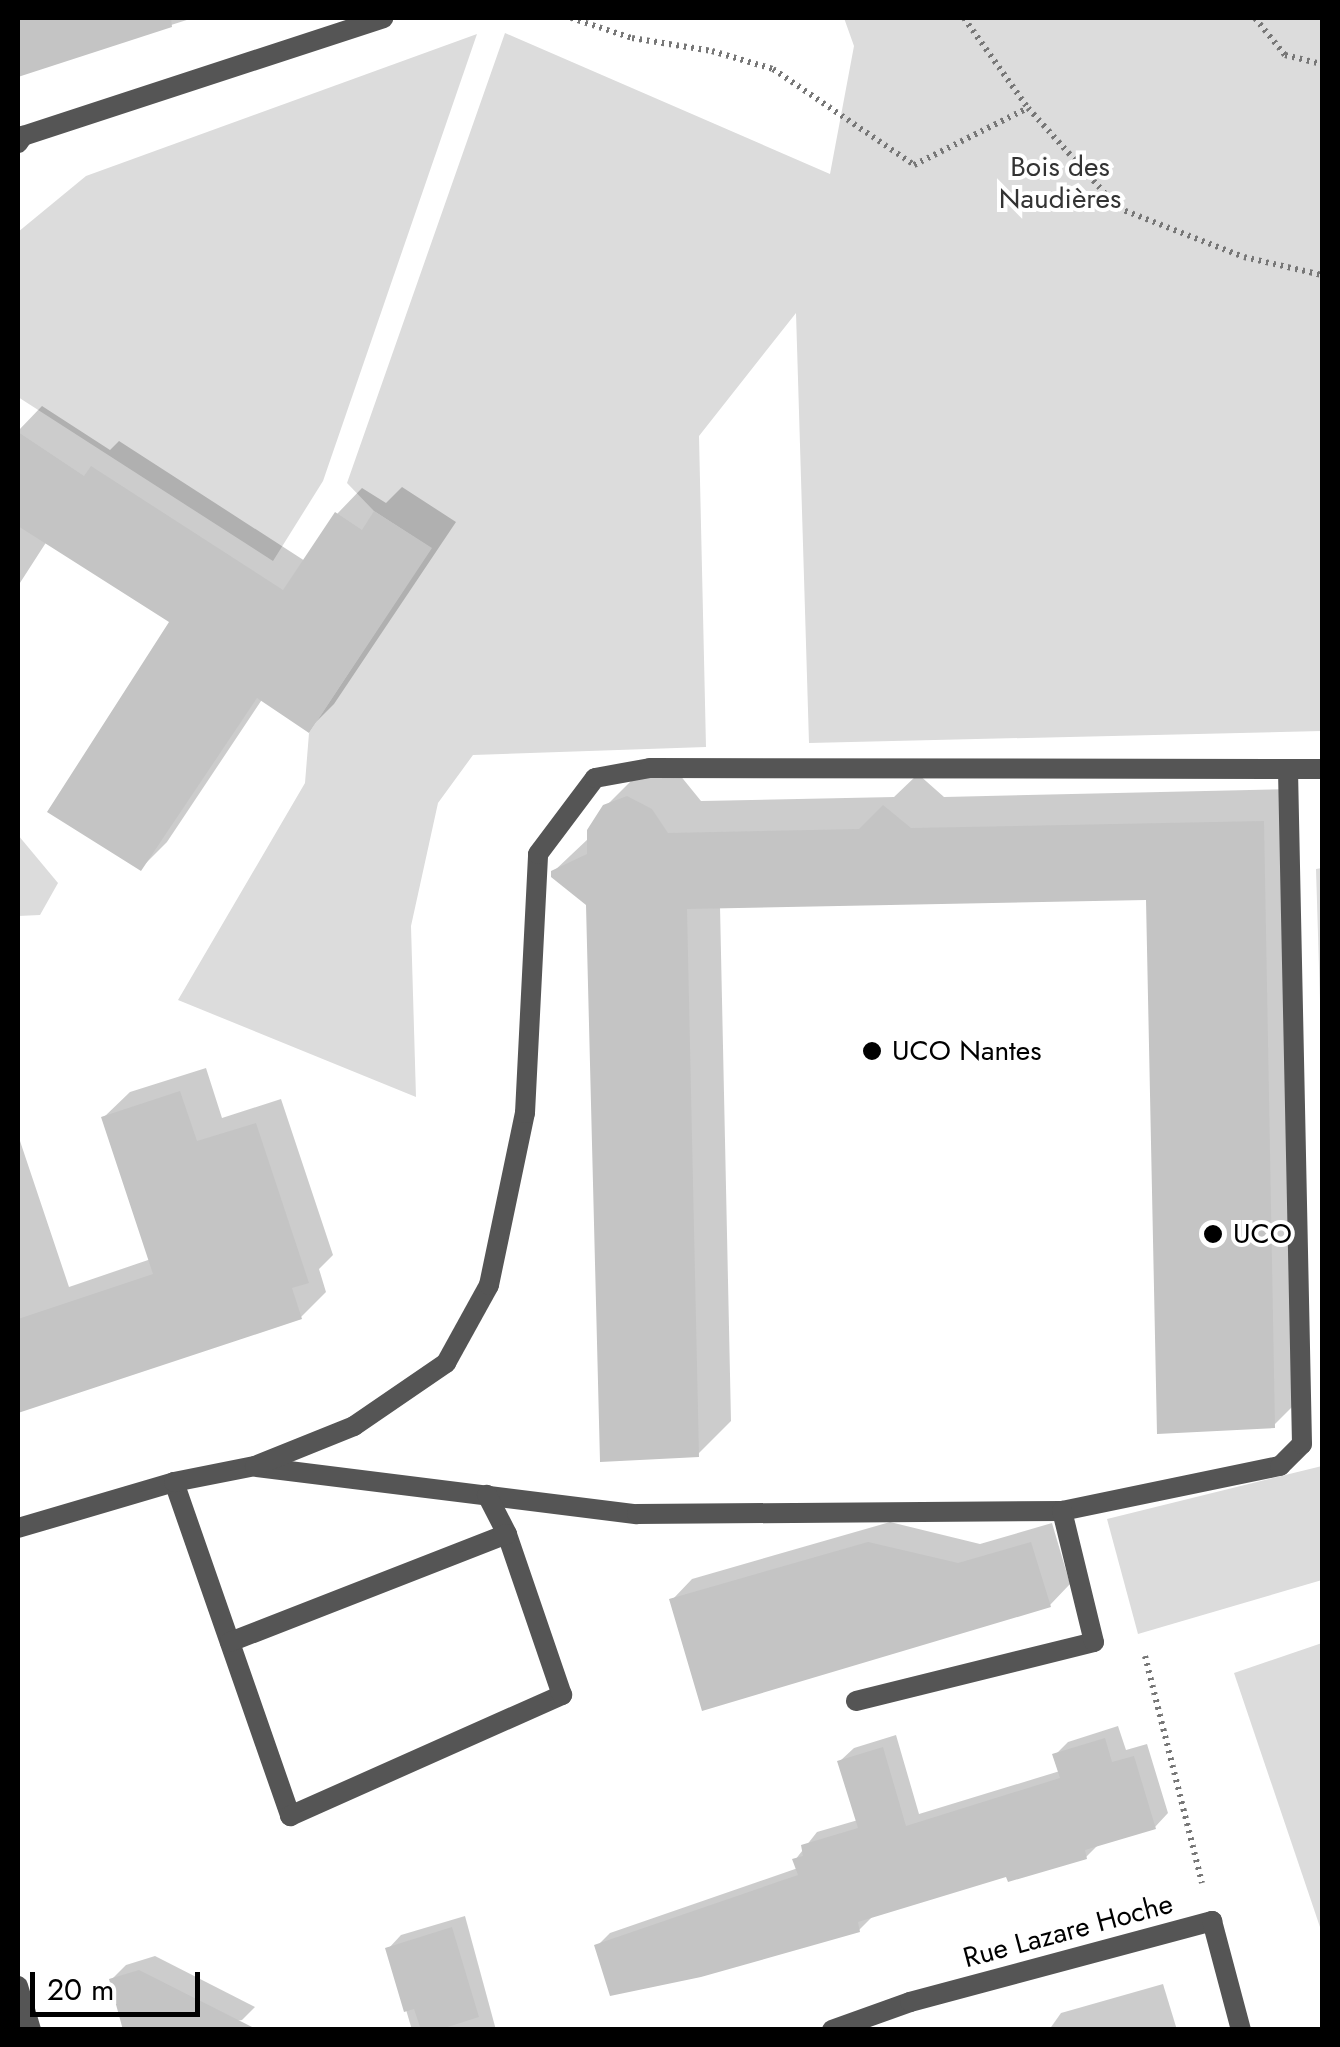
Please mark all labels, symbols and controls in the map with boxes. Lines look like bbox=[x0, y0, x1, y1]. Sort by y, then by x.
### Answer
park label: Bois des Naudières bbox=[999, 150, 1121, 216]
place label: UCO Nantes bbox=[892, 1034, 1042, 1068]
marker: UCO Nantes bbox=[861, 1040, 883, 1062]
place label: UCO bbox=[1233, 1217, 1292, 1251]
marker: UCO bbox=[1202, 1223, 1224, 1245]
street label: Rue Lazare Hoche bbox=[960, 1887, 1176, 1975]
scale bar bbox=[35, 1952, 205, 2014]
text: 20 m bbox=[47, 1968, 114, 2011]

